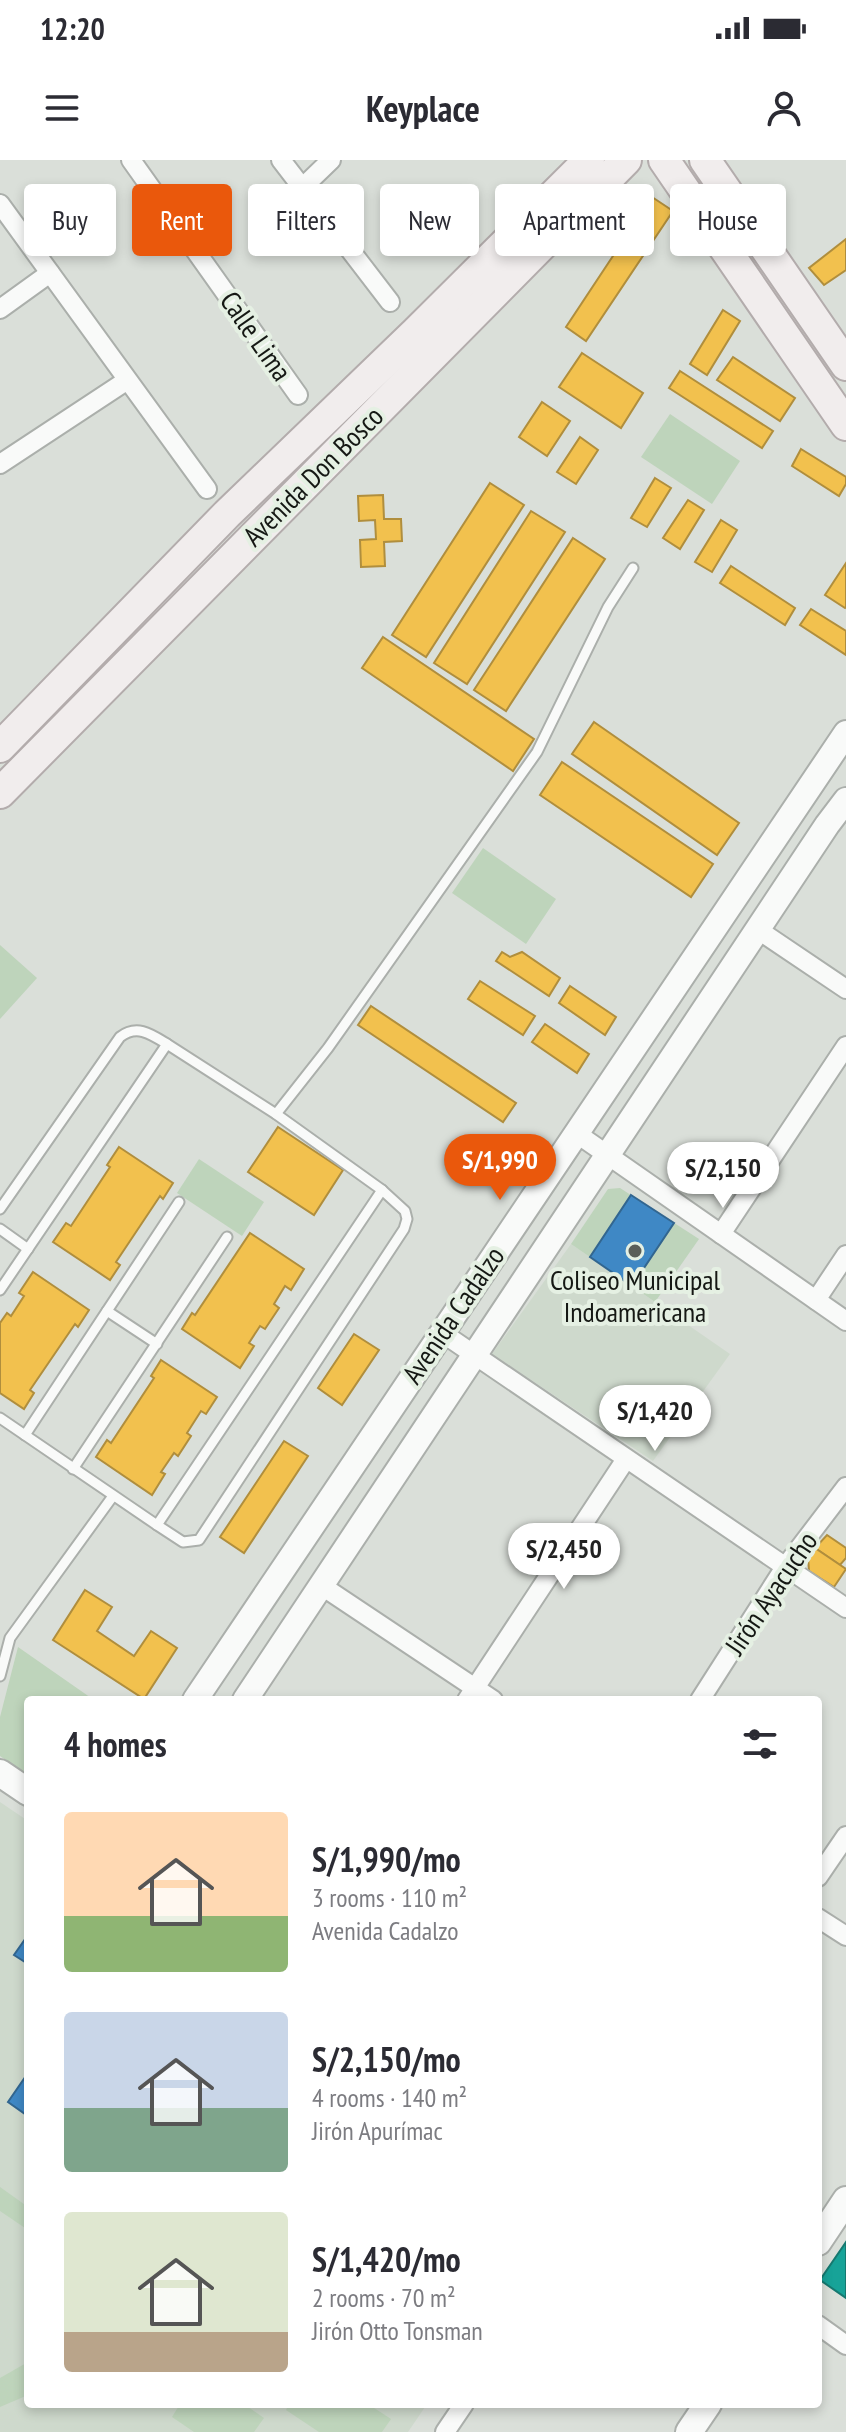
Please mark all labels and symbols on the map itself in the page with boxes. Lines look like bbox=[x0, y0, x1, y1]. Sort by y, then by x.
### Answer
street label: Calle Lima bbox=[212, 284, 301, 388]
street label: Avenida Don Bosco bbox=[235, 398, 391, 554]
pin: S/1,990 bbox=[426, 1134, 574, 1202]
pin: S/2,150 bbox=[649, 1142, 797, 1210]
street label: Avenida Cadalzo bbox=[393, 1239, 512, 1390]
marker: Coliseo Municipal Indoamericana bbox=[626, 1242, 644, 1260]
place label: Coliseo Municipal Indoamericana bbox=[550, 1261, 720, 1330]
pin: S/1,420 bbox=[581, 1385, 729, 1453]
pin: S/2,450 bbox=[490, 1523, 638, 1591]
street label: Jirón Ayacucho bbox=[715, 1524, 825, 1662]

